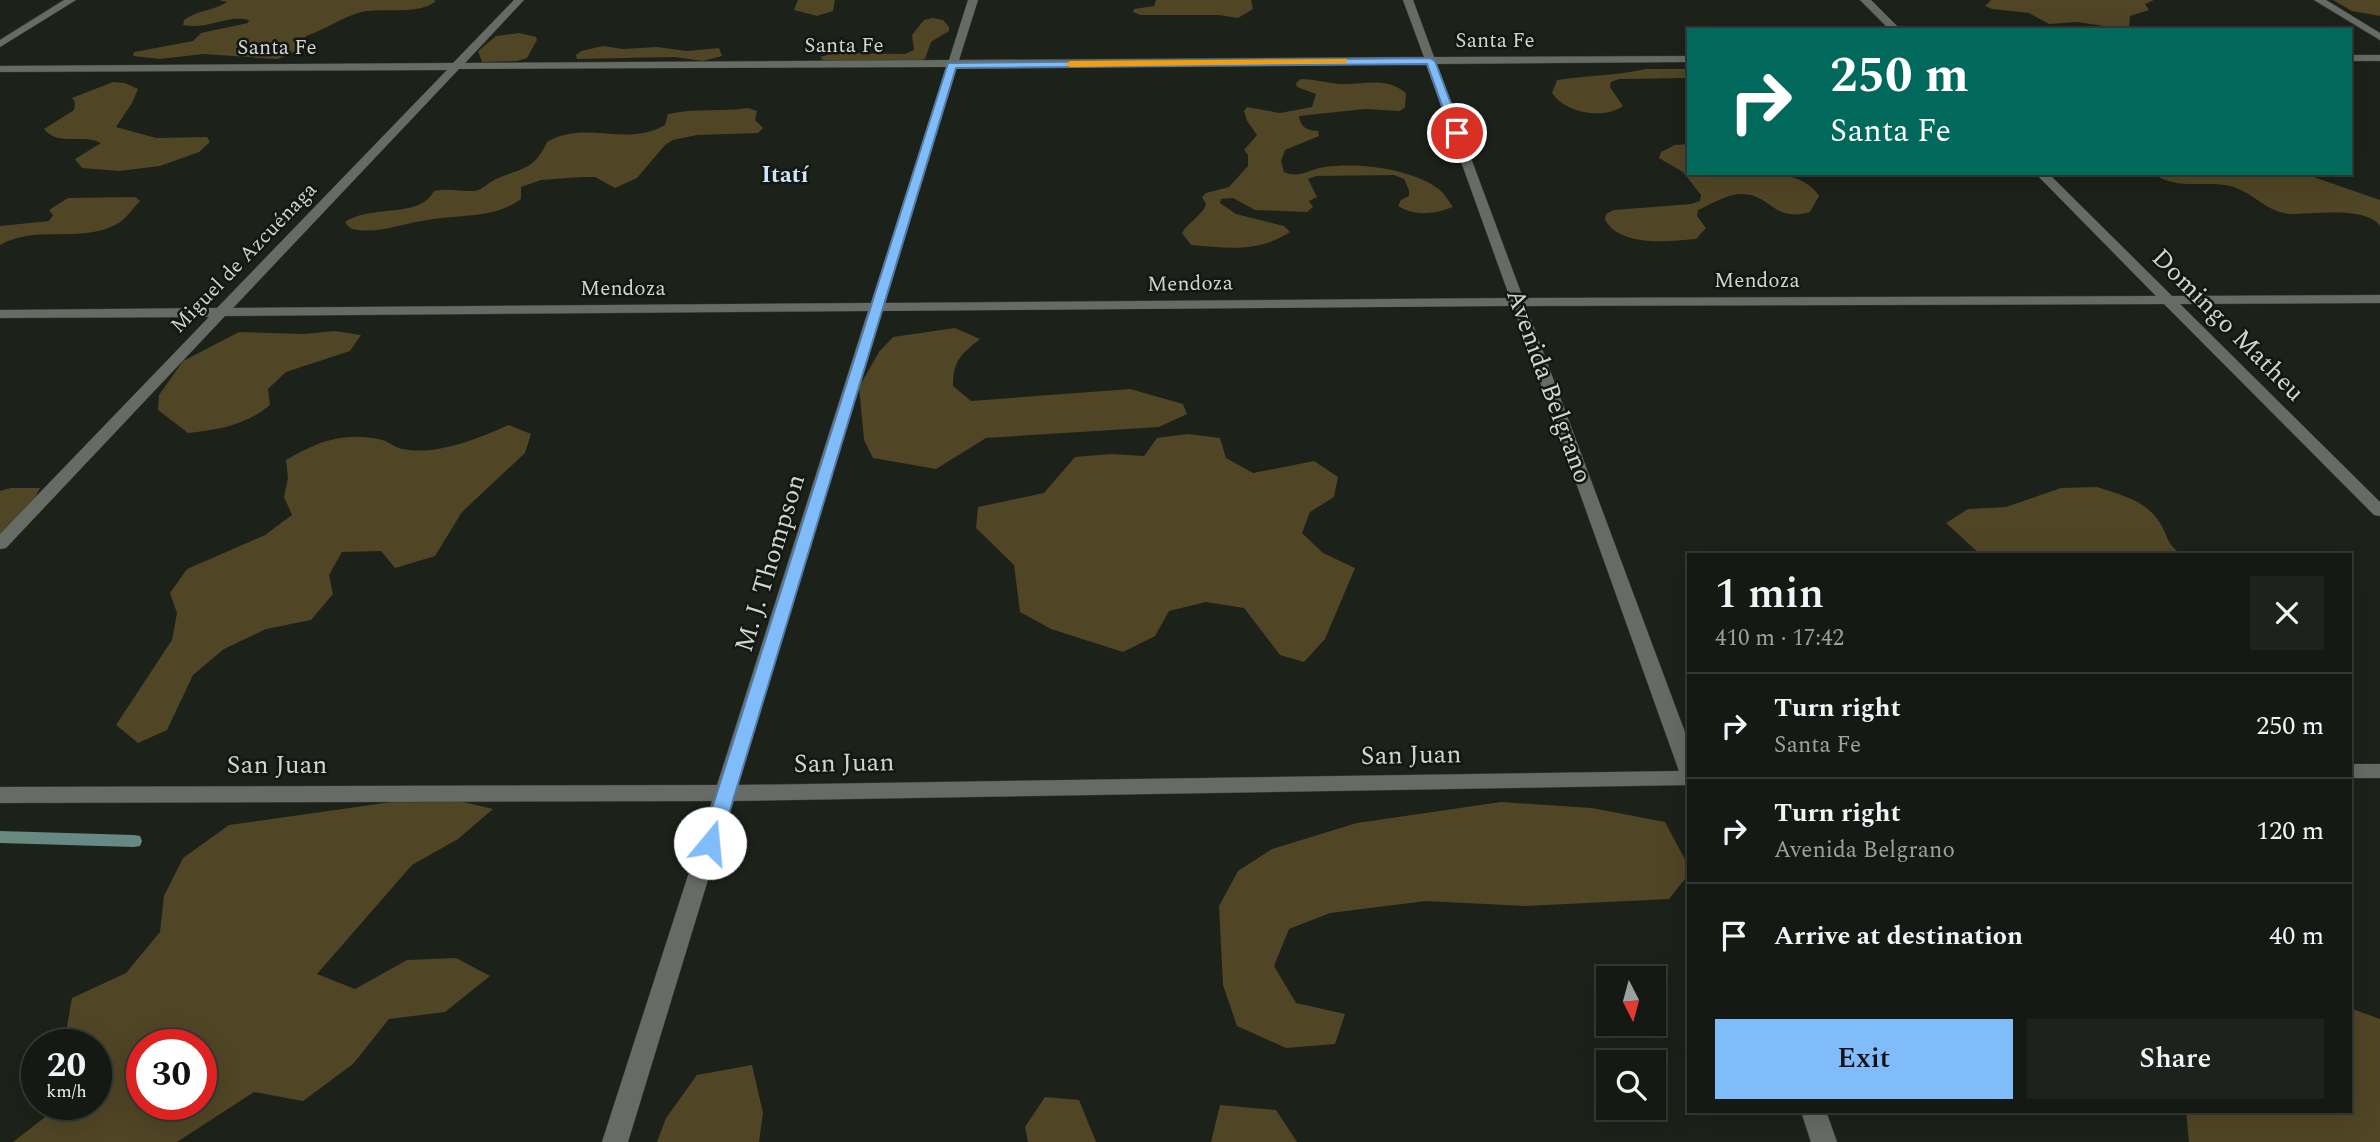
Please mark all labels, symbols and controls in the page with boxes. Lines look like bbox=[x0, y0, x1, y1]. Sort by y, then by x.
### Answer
street label: Santa Fe bbox=[1455, 25, 1535, 57]
street label: Santa Fe bbox=[804, 30, 884, 62]
street label: Santa Fe bbox=[237, 32, 317, 64]
text: 250 m bbox=[1830, 39, 1969, 114]
icon: right bbox=[1715, 56, 1806, 147]
pin bbox=[1427, 103, 1487, 163]
text: Santa Fe bbox=[1830, 107, 1951, 156]
icon: arrive bbox=[1438, 114, 1476, 152]
district label: Itatí bbox=[762, 158, 810, 193]
street label: Miguel de Azcuénaga bbox=[163, 175, 325, 341]
street label: Domingo Matheu bbox=[2142, 239, 2314, 411]
street label: Mendoza bbox=[1714, 265, 1801, 297]
street label: Mendoza bbox=[1147, 267, 1234, 301]
street label: Mendoza bbox=[580, 273, 667, 305]
street label: Avenida Belgrano bbox=[1495, 283, 1603, 489]
street label: M. J. Thompson bbox=[724, 469, 816, 657]
text: 1 min bbox=[1715, 563, 1824, 626]
button: close bbox=[2250, 576, 2324, 650]
text: 410 m · 17:42 bbox=[1715, 621, 1844, 656]
text: Turn right bbox=[1774, 688, 1901, 728]
text: 250 m bbox=[2256, 706, 2324, 746]
icon: right bbox=[1715, 707, 1753, 745]
text: Santa Fe bbox=[1774, 728, 1861, 763]
street label: San Juan bbox=[1360, 734, 1462, 776]
street label: San Juan bbox=[793, 742, 895, 784]
street label: San Juan bbox=[227, 745, 327, 785]
text: Turn right bbox=[1774, 793, 1901, 833]
position arrow bbox=[673, 806, 747, 880]
text: 120 m bbox=[2256, 811, 2324, 851]
icon: right bbox=[1715, 812, 1753, 850]
text: Avenida Belgrano bbox=[1774, 833, 1955, 868]
text: Arrive at destination bbox=[1774, 916, 2023, 956]
text: 40 m bbox=[2269, 916, 2324, 956]
icon: arrive bbox=[1715, 917, 1753, 955]
north arrow bbox=[1596, 966, 1666, 1036]
map controls bbox=[1596, 966, 1666, 1120]
button: Exit bbox=[1715, 1019, 2013, 1099]
button: Share bbox=[2027, 1019, 2324, 1099]
speed limit sign: 30 bbox=[126, 1029, 217, 1120]
text: 20 bbox=[47, 1039, 86, 1092]
button: search bbox=[1596, 1050, 1666, 1120]
text: km/h bbox=[46, 1078, 87, 1105]

